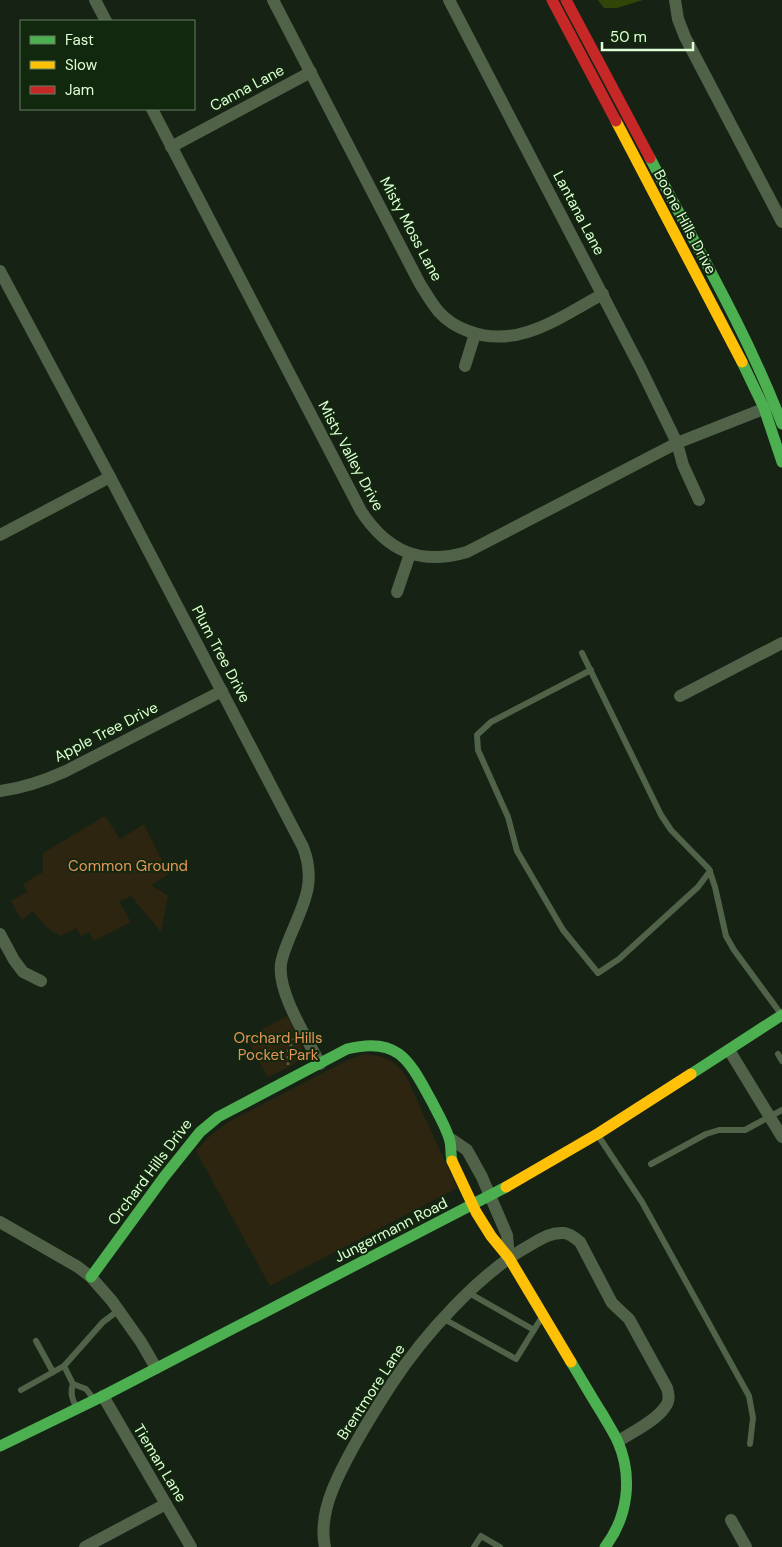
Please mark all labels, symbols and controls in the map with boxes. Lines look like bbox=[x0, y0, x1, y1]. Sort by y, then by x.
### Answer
legend bbox=[20, 20, 195, 110]
scale bar bbox=[602, 20, 693, 52]
text: 50 m bbox=[610, 27, 647, 47]
text: Fast bbox=[65, 30, 94, 50]
text: Slow bbox=[65, 55, 98, 75]
street label: Canna Lane bbox=[206, 60, 288, 116]
text: Jam bbox=[65, 80, 94, 100]
street label: Boone Hills Drive bbox=[649, 166, 721, 278]
street label: Lantana Lane bbox=[548, 167, 610, 259]
street label: Misty Moss Lane bbox=[375, 173, 447, 285]
street label: Misty Valley Drive bbox=[314, 398, 388, 514]
street label: Plum Tree Drive bbox=[187, 602, 255, 706]
street label: Apple Tree Drive bbox=[51, 697, 161, 767]
park label: Common Ground bbox=[68, 856, 188, 876]
park label: Orchard Hills Pocket Park bbox=[234, 1028, 322, 1065]
street label: Orchard Hills Drive bbox=[103, 1115, 197, 1229]
street label: Jungermann Road bbox=[331, 1193, 451, 1267]
street label: Brentmore Lane bbox=[333, 1340, 409, 1444]
street label: Tieman Lane bbox=[129, 1420, 191, 1506]

